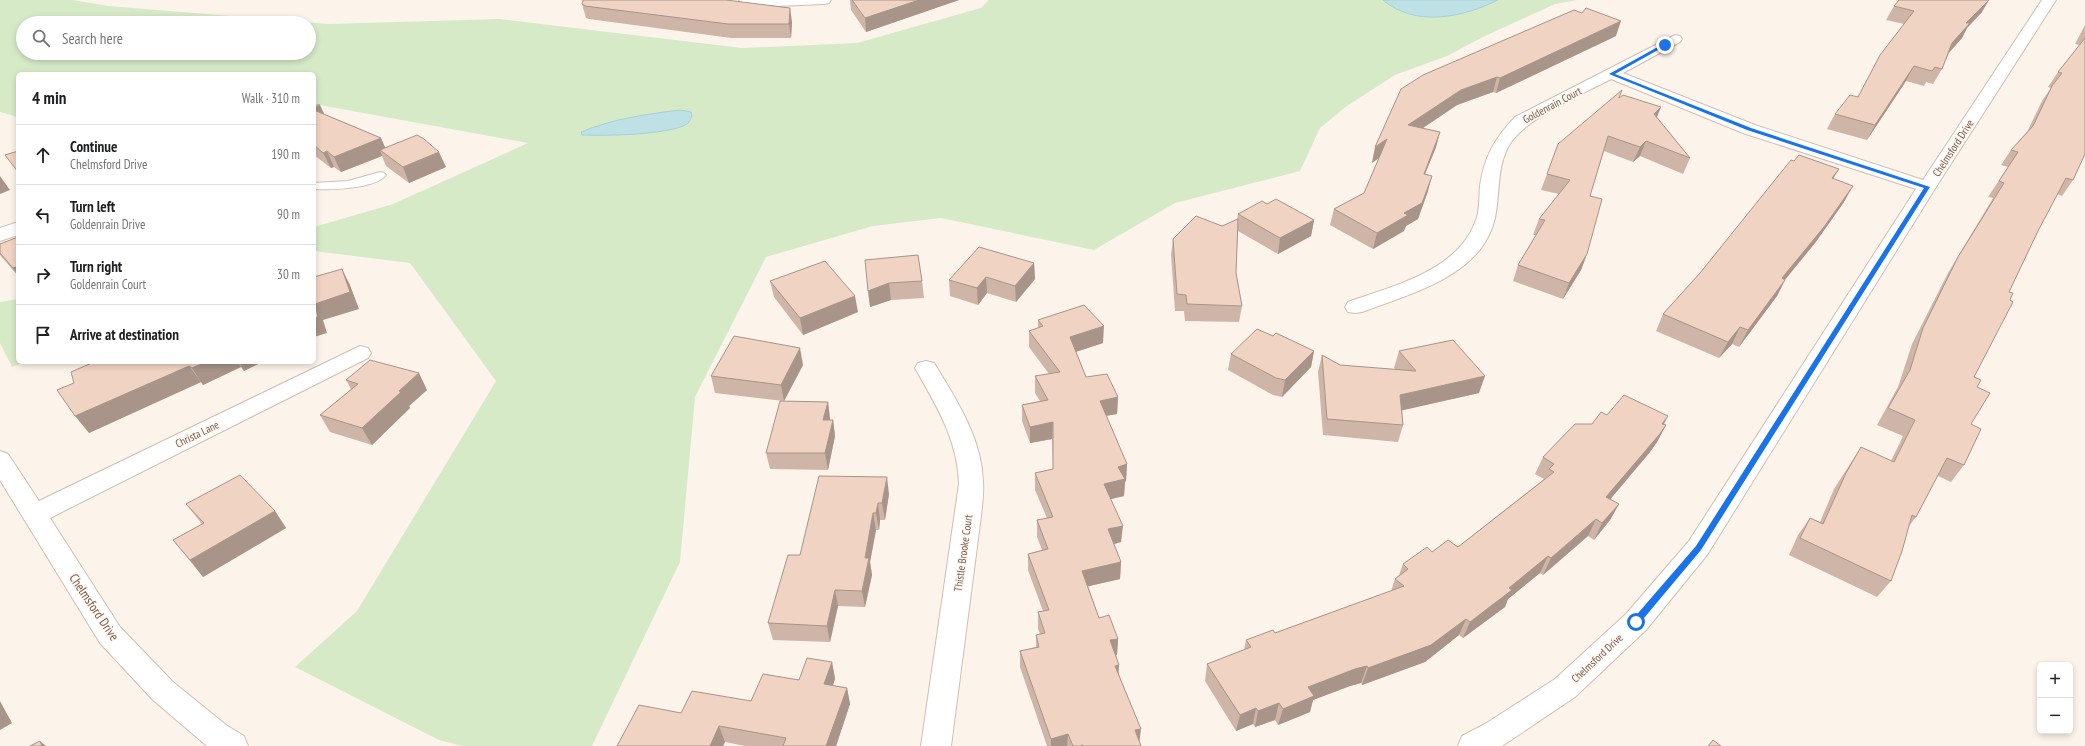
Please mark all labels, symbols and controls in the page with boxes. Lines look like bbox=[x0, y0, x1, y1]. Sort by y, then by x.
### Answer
search box bbox=[16, 16, 316, 60]
icon: search bbox=[30, 27, 52, 49]
text: Search here bbox=[62, 29, 123, 48]
route end bbox=[1656, 36, 1674, 54]
street label: Goldenrain Court bbox=[1520, 84, 1584, 126]
text: 4 min bbox=[32, 87, 66, 109]
text: Walk · 310 m bbox=[242, 90, 300, 107]
street label: Chelmsford Drive bbox=[1929, 116, 1977, 179]
text: Continue bbox=[70, 137, 117, 156]
icon: ahead bbox=[32, 144, 54, 166]
text: 190 m bbox=[271, 146, 300, 163]
text: Chelmsford Drive bbox=[70, 156, 147, 173]
text: Turn left bbox=[70, 197, 115, 216]
icon: left bbox=[32, 204, 54, 226]
text: 90 m bbox=[277, 206, 300, 223]
text: Goldenrain Drive bbox=[70, 216, 145, 233]
text: Turn right bbox=[70, 257, 122, 276]
icon: right bbox=[32, 264, 54, 286]
text: 30 m bbox=[277, 266, 300, 283]
text: Goldenrain Court bbox=[70, 276, 146, 293]
icon: arrive bbox=[32, 324, 54, 346]
text: Arrive at destination bbox=[70, 325, 179, 344]
street label: Christa Lane bbox=[173, 417, 222, 451]
street label: Thistle Brooke Court bbox=[951, 514, 975, 592]
street label: Chelmsford Drive bbox=[65, 570, 123, 644]
route start bbox=[1627, 613, 1645, 631]
street label: Chelmsford Drive bbox=[1568, 630, 1626, 685]
map controls bbox=[2037, 662, 2073, 734]
button: + bbox=[2037, 662, 2073, 698]
button: − bbox=[2037, 698, 2073, 734]

